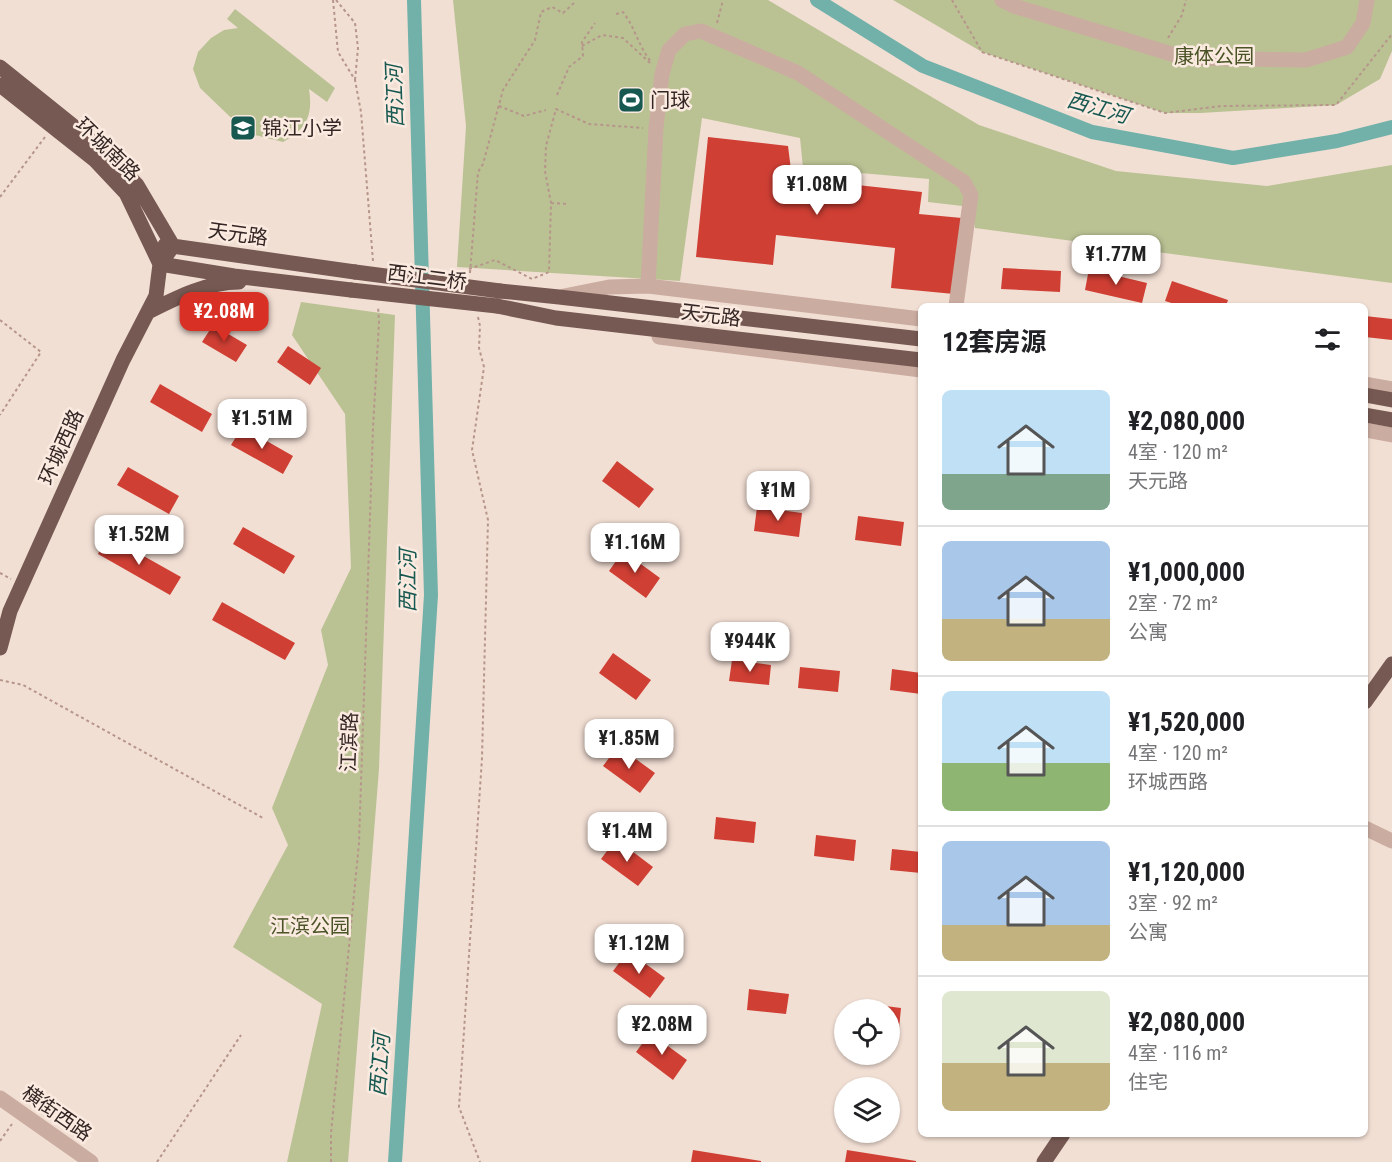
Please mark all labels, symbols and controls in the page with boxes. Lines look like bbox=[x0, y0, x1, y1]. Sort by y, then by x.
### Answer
park label: 康体公园 bbox=[1174, 44, 1254, 68]
water label: 西江河 bbox=[382, 60, 408, 128]
sports icon: 门球 bbox=[616, 85, 646, 115]
place label: 门球 bbox=[650, 88, 690, 112]
water label: 西江河 bbox=[1064, 88, 1135, 129]
street label: 环城南路 bbox=[71, 113, 145, 185]
school or university icon: 锦江小学 bbox=[228, 113, 258, 143]
place label: 锦江小学 bbox=[262, 116, 342, 140]
pin: ¥1.08M bbox=[768, 165, 866, 216]
text: ¥1.08M bbox=[787, 172, 847, 196]
street label: 天元路 bbox=[207, 218, 269, 250]
pin: ¥1.77M bbox=[1067, 235, 1165, 286]
text: ¥1.77M bbox=[1086, 242, 1146, 266]
street label: 西江二桥 bbox=[386, 260, 468, 294]
pin: ¥2.08M bbox=[175, 292, 273, 343]
text: ¥2.08M bbox=[194, 299, 254, 323]
street label: 天元路 bbox=[680, 299, 742, 331]
icon: filters bbox=[1311, 323, 1344, 356]
text: 12套房源 bbox=[942, 327, 1046, 357]
pin: ¥1.51M bbox=[213, 399, 311, 450]
street label: 环城西路 bbox=[34, 406, 88, 488]
text: ¥1.51M bbox=[232, 406, 292, 430]
text: ¥2,080,000 bbox=[1128, 406, 1245, 436]
icon: home bbox=[990, 414, 1062, 486]
text: 4室 · 120 m² bbox=[1128, 440, 1228, 464]
text: 天元路 bbox=[1128, 469, 1188, 493]
pin: ¥1M bbox=[749, 471, 807, 522]
text: ¥1M bbox=[761, 478, 795, 502]
pin: ¥1.52M bbox=[90, 515, 188, 566]
text: ¥1.52M bbox=[109, 522, 169, 546]
pin: ¥1.16M bbox=[586, 523, 684, 574]
text: ¥1.16M bbox=[605, 530, 665, 554]
water label: 西江河 bbox=[396, 546, 420, 613]
text: ¥1,000,000 bbox=[1128, 557, 1245, 587]
icon: home bbox=[990, 565, 1062, 637]
text: 2室 · 72 m² bbox=[1128, 591, 1218, 615]
text: 公寓 bbox=[1128, 620, 1168, 644]
pin: ¥944K bbox=[708, 622, 792, 673]
text: ¥944K bbox=[725, 629, 775, 653]
text: ¥1,520,000 bbox=[1128, 707, 1245, 737]
street label: 江滨路 bbox=[336, 712, 362, 772]
icon: home bbox=[990, 715, 1062, 787]
pin: ¥1.85M bbox=[580, 719, 678, 770]
text: ¥1.85M bbox=[599, 726, 659, 750]
text: 4室 · 120 m² bbox=[1128, 741, 1228, 765]
text: 环城西路 bbox=[1128, 770, 1208, 794]
pin: ¥1.4M bbox=[585, 812, 669, 863]
text: ¥1.4M bbox=[602, 819, 652, 843]
text: ¥1,120,000 bbox=[1128, 857, 1245, 887]
icon: home bbox=[990, 865, 1062, 937]
text: 3室 · 92 m² bbox=[1128, 891, 1218, 915]
park label: 江滨公园 bbox=[270, 914, 350, 938]
text: 公寓 bbox=[1128, 920, 1168, 944]
pin: ¥1.12M bbox=[590, 924, 688, 975]
text: ¥1.12M bbox=[609, 931, 669, 955]
map controls bbox=[834, 999, 900, 1143]
button: locate bbox=[834, 999, 900, 1065]
pin: ¥2.08M bbox=[613, 1005, 711, 1056]
text: ¥2,080,000 bbox=[1128, 1007, 1245, 1037]
text: ¥2.08M bbox=[632, 1012, 692, 1036]
icon: home bbox=[990, 1015, 1062, 1087]
water label: 西江河 bbox=[366, 1029, 394, 1097]
text: 4室 · 116 m² bbox=[1128, 1041, 1228, 1065]
text: 住宅 bbox=[1128, 1070, 1168, 1094]
button: layers bbox=[834, 1077, 900, 1143]
street label: 横街西路 bbox=[17, 1080, 97, 1146]

